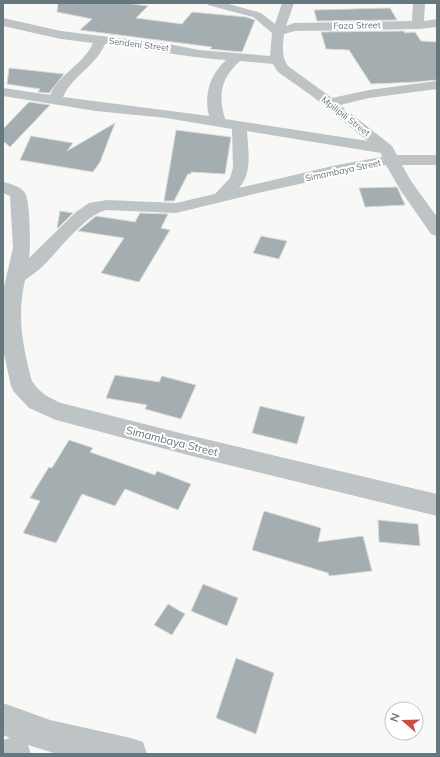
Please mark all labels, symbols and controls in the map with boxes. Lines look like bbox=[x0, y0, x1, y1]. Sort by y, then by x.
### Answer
street label: Faza Street bbox=[333, 19, 381, 31]
street label: Sendeni Street bbox=[108, 35, 170, 53]
street label: Mpilipili Street bbox=[320, 94, 372, 138]
street label: Simambaya Street bbox=[304, 157, 382, 184]
street label: Simambaya Street bbox=[125, 423, 220, 459]
north arrow bbox=[384, 701, 424, 741]
text: N bbox=[387, 711, 403, 724]

